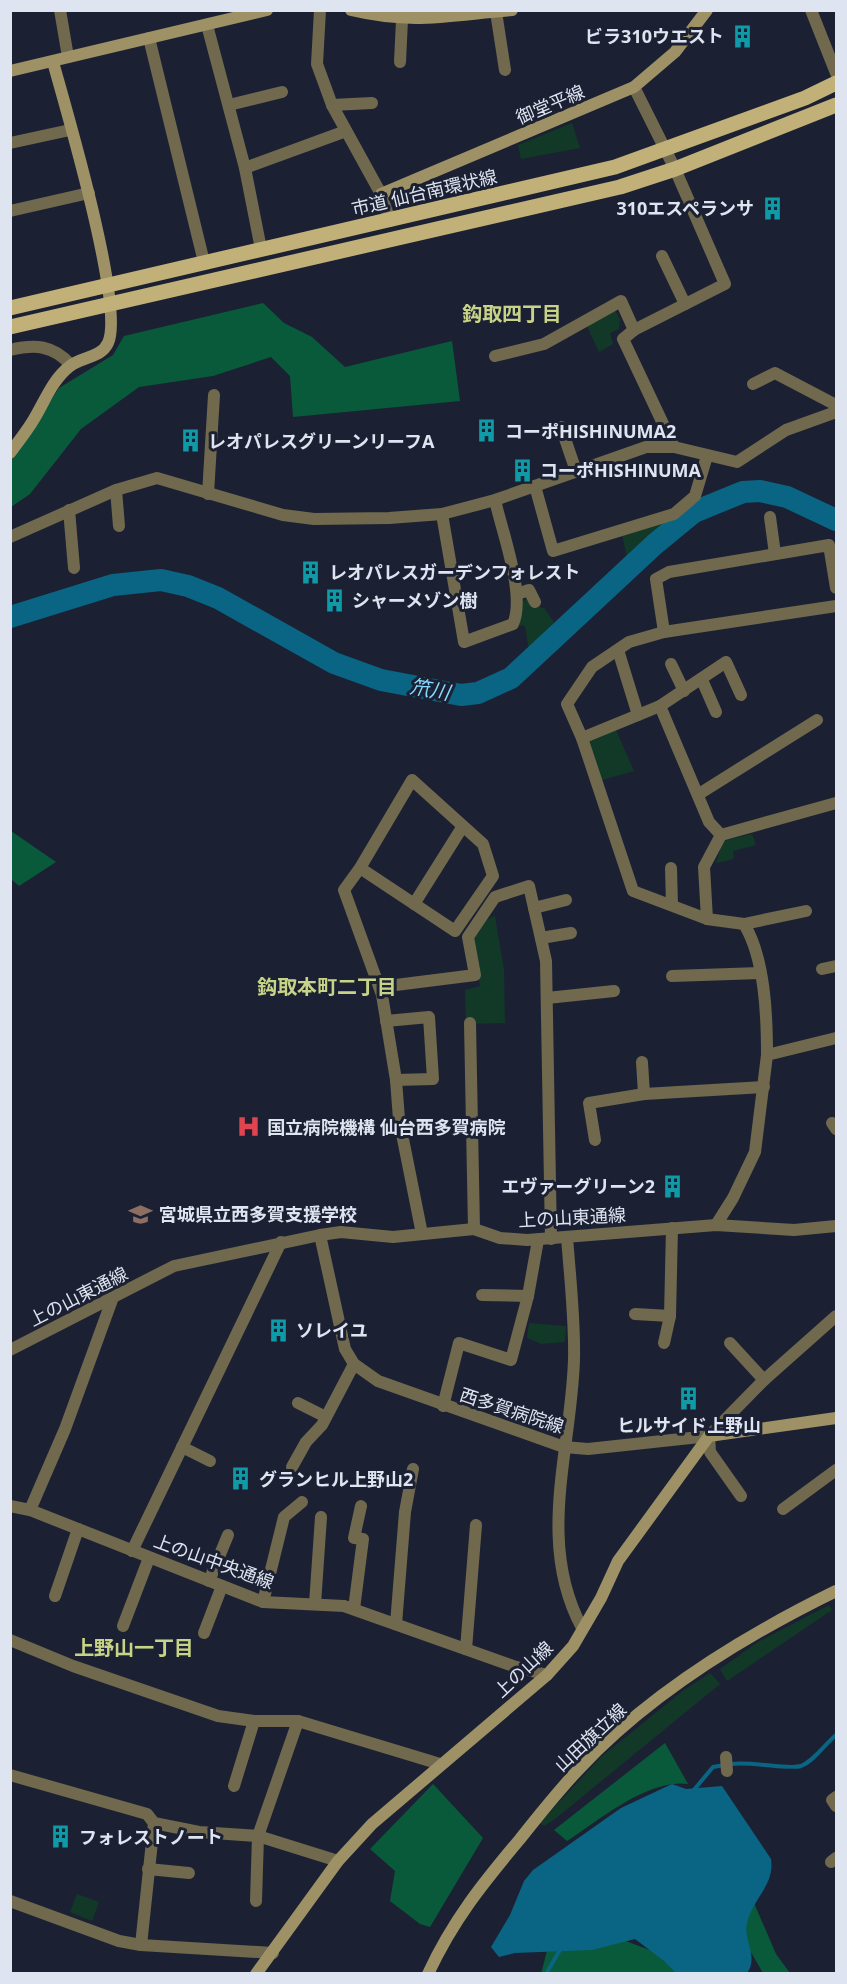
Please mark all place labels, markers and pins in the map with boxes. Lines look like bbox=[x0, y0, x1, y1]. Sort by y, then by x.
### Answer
building icon: ビラ310ウエスト bbox=[729, 23, 755, 49]
place label: ビラ310ウエスト bbox=[585, 24, 724, 48]
building icon: 310エスペランサ bbox=[759, 195, 785, 221]
place label: 310エスペランサ bbox=[616, 196, 754, 220]
building icon: コーポHISHINUMA2 bbox=[474, 418, 500, 444]
place label: コーポHISHINUMA2 bbox=[505, 419, 676, 443]
building icon: レオパレスグリーンリーフA bbox=[177, 428, 203, 454]
place label: レオパレスグリーンリーフA bbox=[208, 429, 435, 453]
building icon: コーポHISHINUMA bbox=[509, 457, 535, 483]
place label: コーポHISHINUMA bbox=[540, 458, 702, 482]
building icon: レオパレスガーデンフォレスト bbox=[298, 559, 324, 585]
place label: レオパレスガーデンフォレスト bbox=[329, 560, 580, 584]
building icon: シャーメゾン樹 bbox=[321, 587, 347, 613]
place label: シャーメゾン樹 bbox=[352, 588, 477, 612]
hospital icon: 国立病院機構 仙台西多賀病院 bbox=[236, 1114, 262, 1140]
place label: 国立病院機構 仙台西多賀病院 bbox=[267, 1115, 506, 1139]
building icon: エヴァーグリーン2 bbox=[660, 1173, 686, 1199]
place label: エヴァーグリーン2 bbox=[502, 1174, 655, 1198]
school or university icon: 宮城県立西多賀支援学校 bbox=[128, 1201, 154, 1227]
place label: 宮城県立西多賀支援学校 bbox=[159, 1202, 357, 1226]
building icon: ソレイユ bbox=[265, 1317, 291, 1343]
place label: ソレイユ bbox=[296, 1318, 368, 1342]
building icon: ヒルサイド上野山 bbox=[676, 1386, 702, 1412]
place label: ヒルサイド上野山 bbox=[617, 1413, 761, 1437]
building icon: グランヒル上野山2 bbox=[228, 1466, 254, 1492]
place label: グランヒル上野山2 bbox=[259, 1467, 413, 1491]
building icon: フォレストノート bbox=[48, 1824, 74, 1850]
place label: フォレストノート bbox=[79, 1825, 223, 1849]

